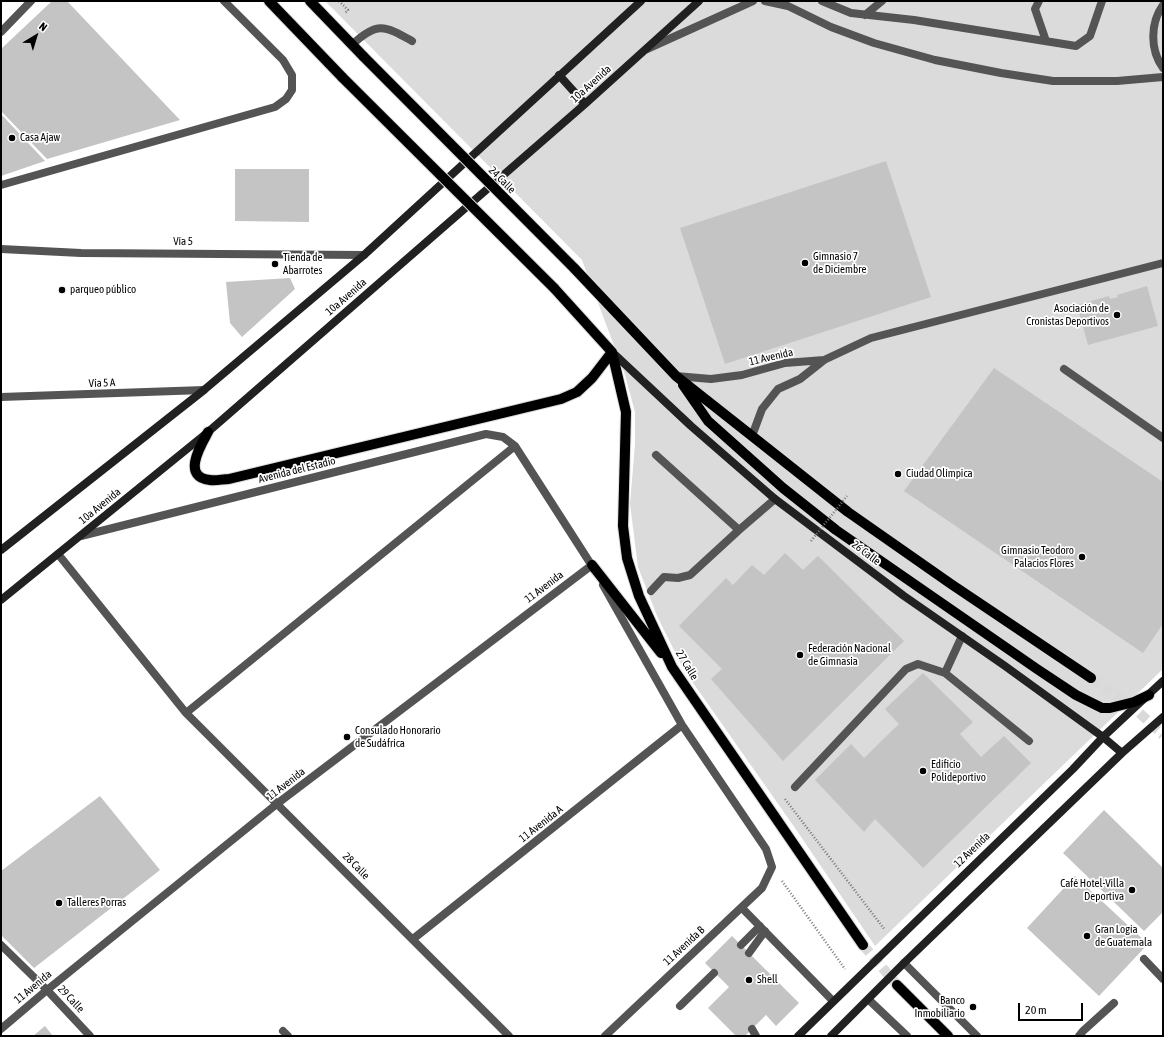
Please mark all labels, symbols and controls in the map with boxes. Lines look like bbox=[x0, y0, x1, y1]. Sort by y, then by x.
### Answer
north arrow bbox=[16, 16, 56, 56]
text: N bbox=[37, 20, 50, 33]
street label: 10a Avenida bbox=[568, 62, 614, 106]
place label: Casa Ajaw bbox=[20, 131, 60, 145]
marker: Casa Ajaw bbox=[7, 133, 17, 143]
street label: 24 Calle bbox=[486, 164, 518, 196]
street label: Vía 5 bbox=[173, 235, 193, 249]
place label: Gimnasio 7 de Diciembre bbox=[813, 250, 866, 276]
place label: Tienda de Abarrotes bbox=[283, 251, 323, 277]
marker: Gimnasio 7 de Diciembre bbox=[800, 258, 810, 268]
marker: Tienda de Abarrotes bbox=[270, 259, 280, 269]
street label: 10a Avenida bbox=[323, 276, 369, 318]
place label: parqueo público bbox=[70, 283, 136, 297]
marker: parqueo público bbox=[57, 285, 67, 295]
place label: Asociación de Cronistas Deportivos bbox=[1026, 302, 1109, 328]
marker: Asociación de Cronistas Deportivos bbox=[1112, 310, 1122, 320]
street label: 11 Avenida bbox=[748, 346, 794, 368]
street label: Vía 5 A bbox=[88, 376, 116, 390]
street label: Avenida del Estadio bbox=[257, 454, 337, 486]
place label: Ciudad Olímpica bbox=[906, 467, 973, 481]
marker: Ciudad Olímpica bbox=[893, 469, 903, 479]
street label: 10a Avenida bbox=[76, 485, 124, 527]
street label: 26 Calle bbox=[849, 538, 883, 568]
place label: Gimnasio Teodoro Palacios Flores bbox=[1001, 544, 1074, 570]
marker: Gimnasio Teodoro Palacios Flores bbox=[1077, 552, 1087, 562]
street label: 11 Avenida bbox=[522, 568, 566, 606]
place label: Federación Nacional de Gimnasia bbox=[808, 642, 891, 668]
street label: 27 Calle bbox=[673, 648, 701, 682]
marker: Federación Nacional de Gimnasia bbox=[795, 650, 805, 660]
place label: Consulado Honorario de Sudáfrica bbox=[355, 724, 441, 750]
marker: Consulado Honorario de Sudáfrica bbox=[342, 732, 352, 742]
place label: Edificio Polideportivo bbox=[931, 758, 986, 784]
street label: 11 Avenida bbox=[264, 765, 308, 803]
marker: Edificio Polideportivo bbox=[918, 766, 928, 776]
street label: 11 Avenida A bbox=[517, 803, 565, 845]
street label: 12 Avenida bbox=[951, 830, 993, 870]
street label: 28 Calle bbox=[340, 850, 372, 882]
place label: Café Hotel-Villa Deportiva bbox=[1060, 877, 1124, 903]
marker: Café Hotel-Villa Deportiva bbox=[1127, 885, 1137, 895]
place label: Talleres Porras bbox=[67, 896, 126, 910]
marker: Talleres Porras bbox=[54, 898, 64, 908]
place label: Gran Logia de Guatemala bbox=[1095, 923, 1152, 949]
street label: 11 Avenida B bbox=[661, 924, 707, 968]
marker: Gran Logia de Guatemala bbox=[1082, 931, 1092, 941]
street label: 11 Avenida bbox=[12, 968, 54, 1006]
place label: Shell bbox=[757, 973, 778, 987]
marker: Shell bbox=[744, 975, 754, 985]
street label: 29 Calle bbox=[55, 983, 87, 1015]
place label: Banco Inmobiliario bbox=[915, 994, 965, 1020]
scale bar bbox=[1020, 995, 1085, 1021]
marker: Banco Inmobiliario bbox=[968, 1002, 978, 1012]
text: 20 m bbox=[1025, 1003, 1047, 1017]

